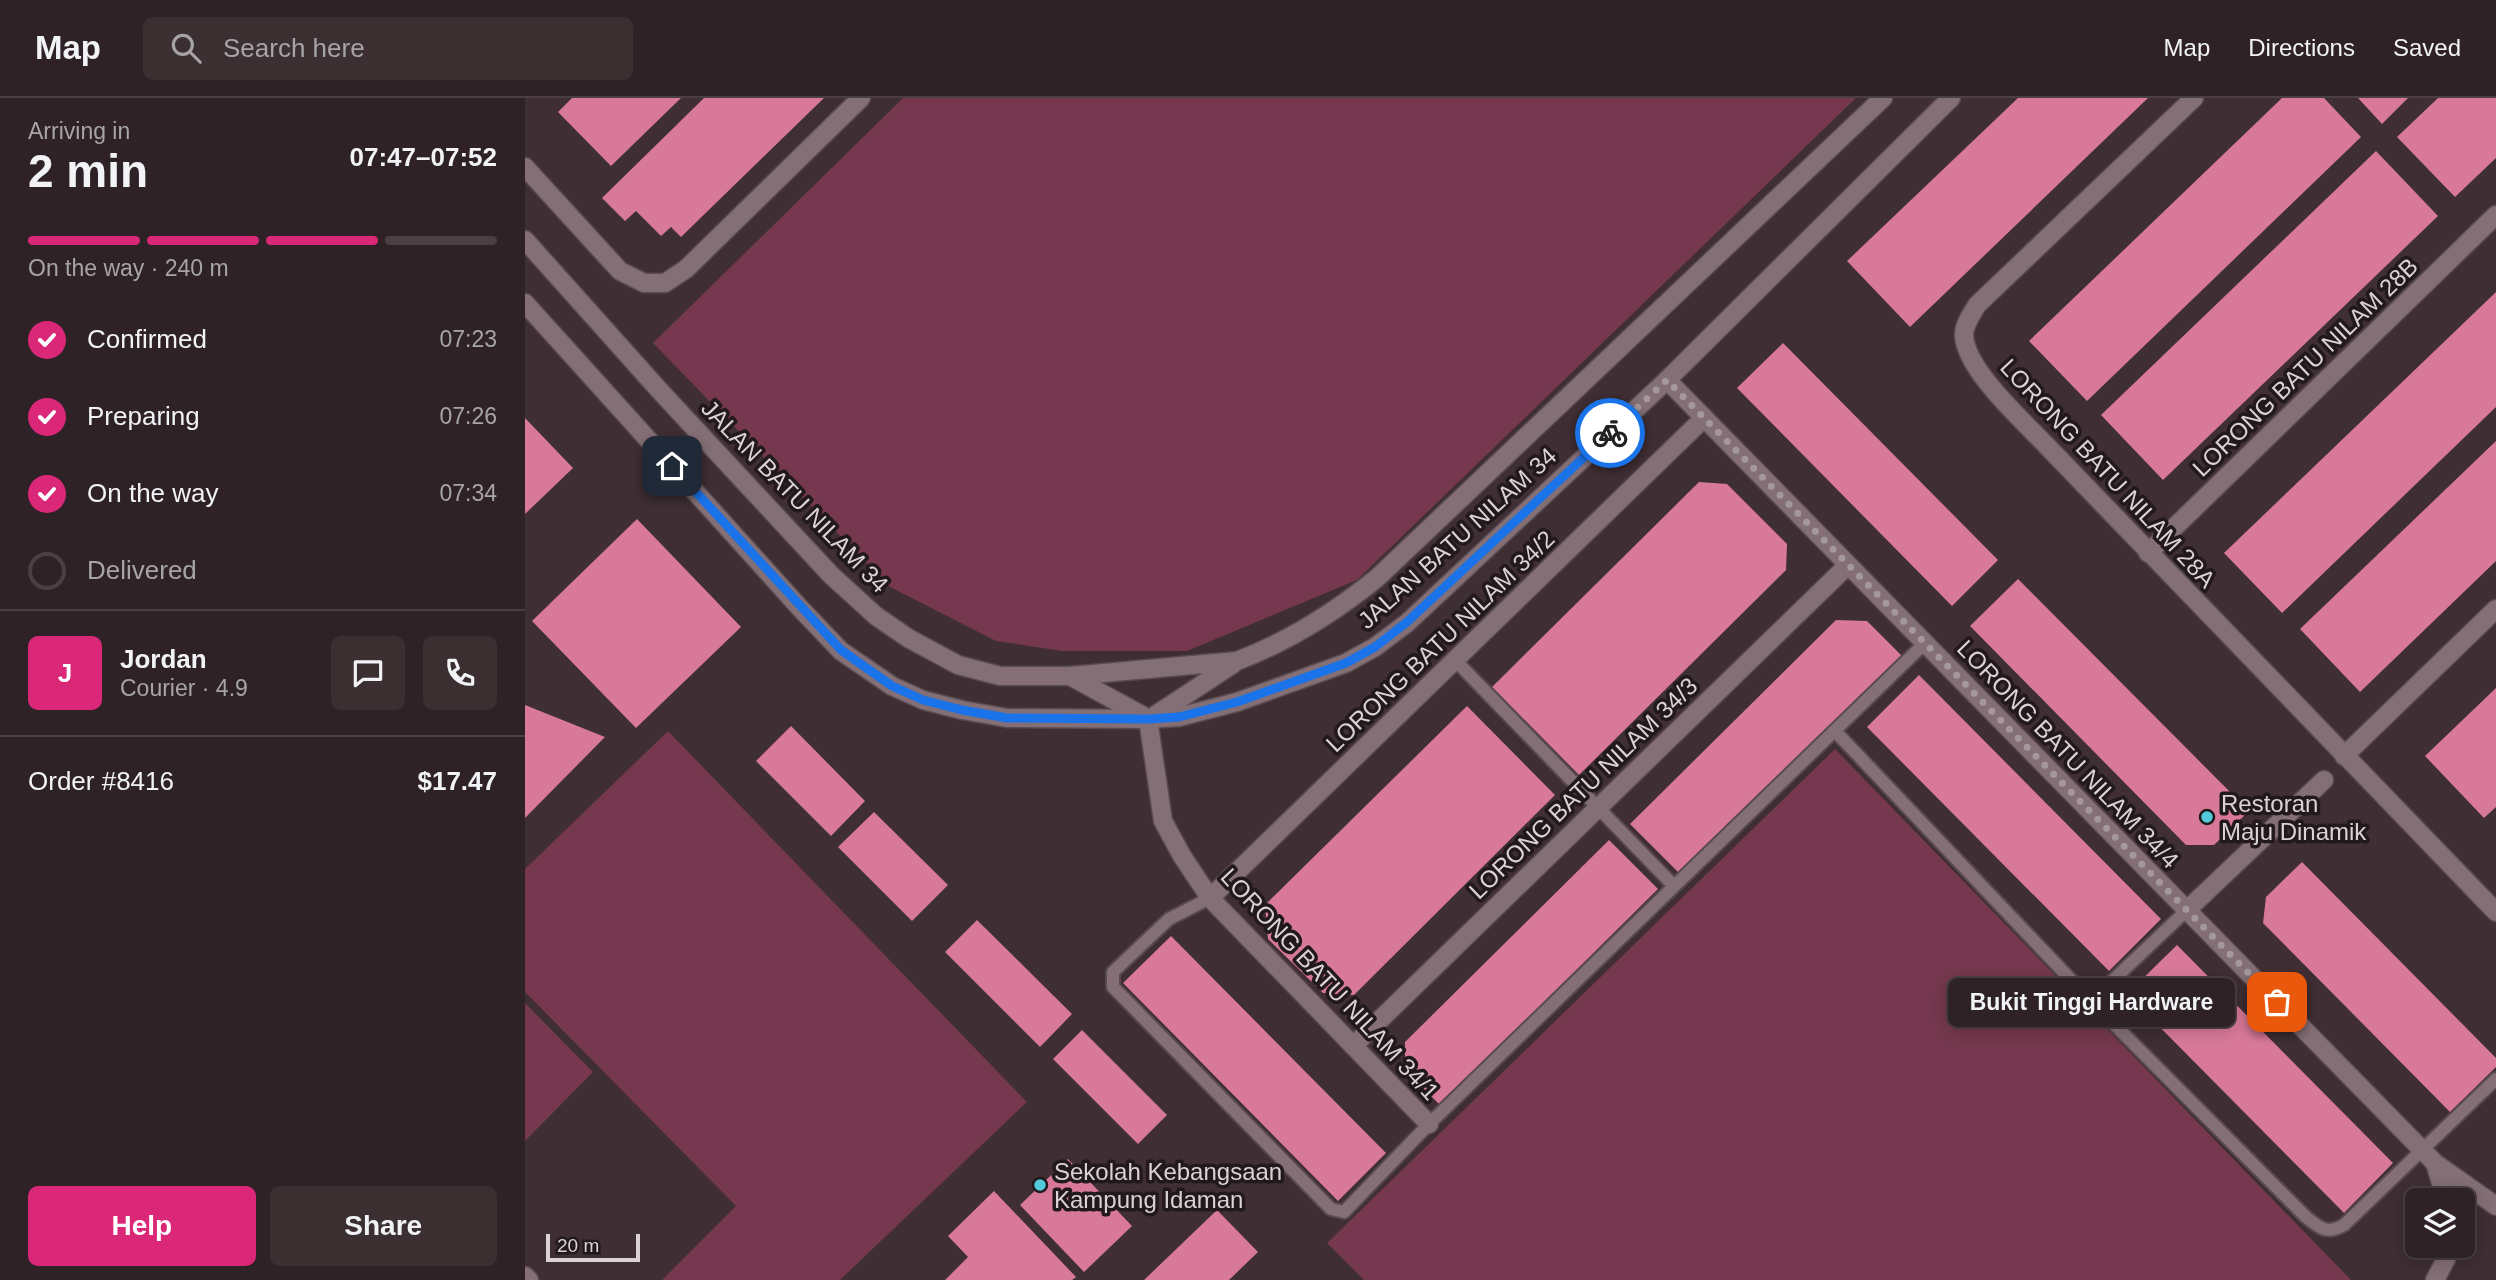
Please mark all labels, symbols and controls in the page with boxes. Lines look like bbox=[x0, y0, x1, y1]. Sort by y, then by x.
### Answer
search box bbox=[143, 17, 633, 80]
text: Map bbox=[35, 29, 101, 66]
icon: search bbox=[167, 29, 205, 67]
text: Search here bbox=[223, 33, 365, 63]
text: Map bbox=[2164, 34, 2210, 61]
text: Directions bbox=[2248, 34, 2355, 61]
text: Saved bbox=[2393, 34, 2461, 61]
text: Arriving in bbox=[28, 118, 130, 144]
text: 07:47–07:52 bbox=[350, 142, 497, 172]
text: 2 min bbox=[28, 145, 148, 197]
street label: LORONG BATU NILAM 28B bbox=[2187, 252, 2423, 482]
text: On the way · 240 m bbox=[28, 255, 229, 281]
icon: check bbox=[28, 321, 66, 359]
text: Confirmed bbox=[87, 324, 207, 354]
text: 07:23 bbox=[439, 326, 497, 352]
street label: LORONG BATU NILAM 28A bbox=[1995, 353, 2221, 593]
street label: JALAN BATU NILAM 34 bbox=[696, 394, 894, 598]
icon: check bbox=[28, 398, 66, 436]
courier bbox=[1575, 398, 1645, 468]
text: Preparing bbox=[87, 401, 200, 431]
text: 07:26 bbox=[439, 403, 497, 429]
icon: bike bbox=[1591, 414, 1629, 452]
pin bbox=[642, 436, 702, 496]
street label: JALAN BATU NILAM 34 bbox=[1352, 442, 1562, 634]
icon: home bbox=[653, 447, 691, 485]
icon: check bbox=[28, 475, 66, 513]
text: On the way bbox=[87, 478, 219, 508]
text: 07:34 bbox=[439, 480, 497, 506]
street label: LORONG BATU NILAM 34/2 bbox=[1320, 525, 1560, 757]
text: Delivered bbox=[87, 555, 197, 585]
street label: LORONG BATU NILAM 34/4 bbox=[1952, 634, 2184, 874]
button: chat bbox=[331, 636, 405, 710]
button: phone bbox=[423, 636, 497, 710]
text: Jordan bbox=[120, 644, 207, 674]
text: J bbox=[58, 658, 72, 688]
street label: LORONG BATU NILAM 34/3 bbox=[1463, 672, 1703, 904]
text: Courier · 4.9 bbox=[120, 675, 248, 701]
text: Order #8416 bbox=[28, 766, 174, 796]
text: $17.47 bbox=[417, 766, 497, 796]
place label: Restoran Maju Dinamik bbox=[2221, 790, 2367, 845]
marker: Restoran Maju Dinamik bbox=[2199, 809, 2215, 825]
street label: LORONG BATU NILAM 34/1 bbox=[1216, 863, 1444, 1105]
pin bbox=[2247, 972, 2307, 1032]
callout: Bukit Tinggi Hardware bbox=[1948, 978, 2235, 1026]
icon: bag bbox=[2258, 983, 2296, 1021]
text: Bukit Tinggi Hardware bbox=[1970, 989, 2213, 1015]
place label: Sekolah Kebangsaan Kampung Idaman bbox=[1054, 1158, 1282, 1213]
marker: Sekolah Kebangsaan Kampung Idaman bbox=[1032, 1177, 1048, 1193]
button: Help bbox=[28, 1186, 256, 1266]
button: Share bbox=[270, 1186, 497, 1266]
map controls bbox=[2405, 1188, 2475, 1258]
button: layers bbox=[2405, 1188, 2475, 1258]
scale bar bbox=[546, 1231, 641, 1263]
text: 20 m bbox=[557, 1235, 599, 1256]

